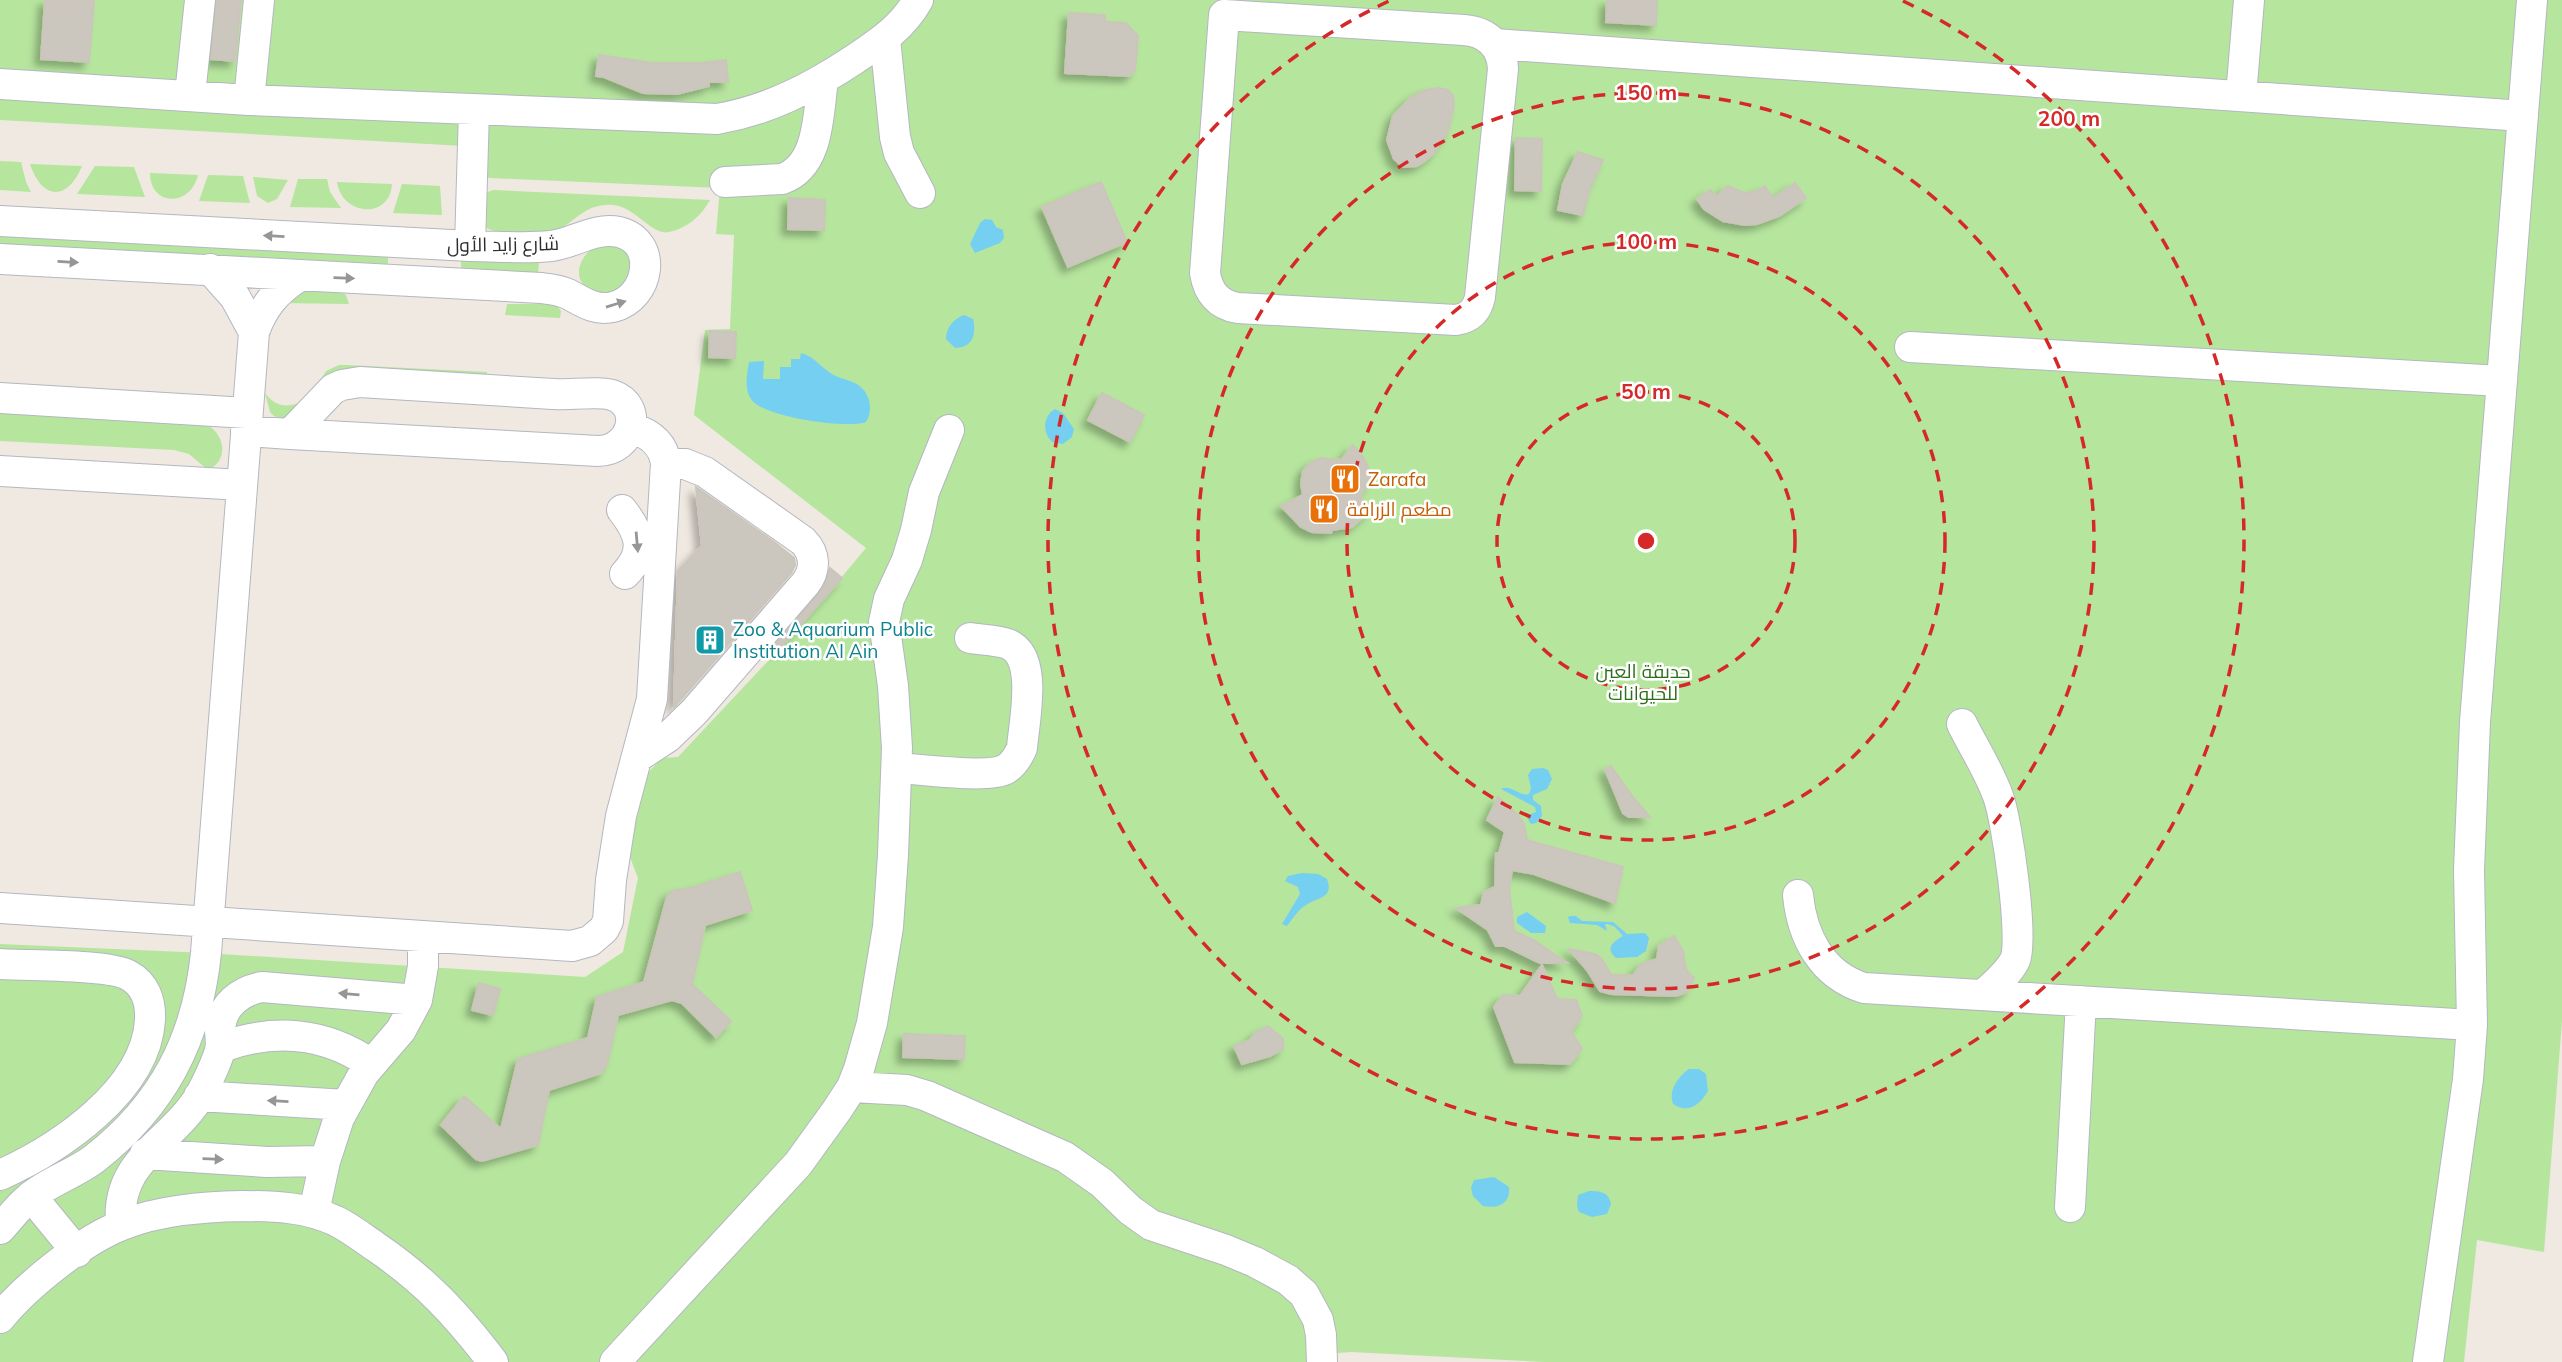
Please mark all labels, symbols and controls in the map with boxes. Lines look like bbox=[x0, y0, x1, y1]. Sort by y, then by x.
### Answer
text: 150 m bbox=[1615, 79, 1677, 105]
text: 200 m bbox=[2038, 105, 2100, 131]
text: 100 m bbox=[1615, 228, 1677, 254]
one-way arrow bbox=[262, 230, 284, 241]
street label: شارع زايد الأول bbox=[447, 231, 559, 259]
one-way arrow bbox=[57, 256, 79, 267]
one-way arrow bbox=[333, 272, 355, 283]
one-way arrow bbox=[605, 299, 626, 309]
text: 50 m bbox=[1621, 378, 1671, 404]
restaurant icon: Zarafa bbox=[1328, 462, 1362, 496]
place label: Zarafa bbox=[1368, 467, 1426, 491]
restaurant icon: مطعم الزرافة bbox=[1307, 492, 1341, 526]
place label: مطعم الزرافة bbox=[1347, 497, 1452, 523]
centre of rings bbox=[1634, 529, 1658, 553]
one-way arrow bbox=[632, 531, 643, 553]
place label: Zoo & Aquarium Public Institution Al Ain bbox=[733, 617, 933, 663]
building icon: Zoo & Aquarium Public Institution Al Ain bbox=[693, 623, 727, 657]
park label: حديقة العين للحيوانات bbox=[1595, 659, 1691, 705]
one-way arrow bbox=[337, 988, 359, 999]
one-way arrow bbox=[267, 1095, 289, 1106]
one-way arrow bbox=[203, 1154, 225, 1165]

